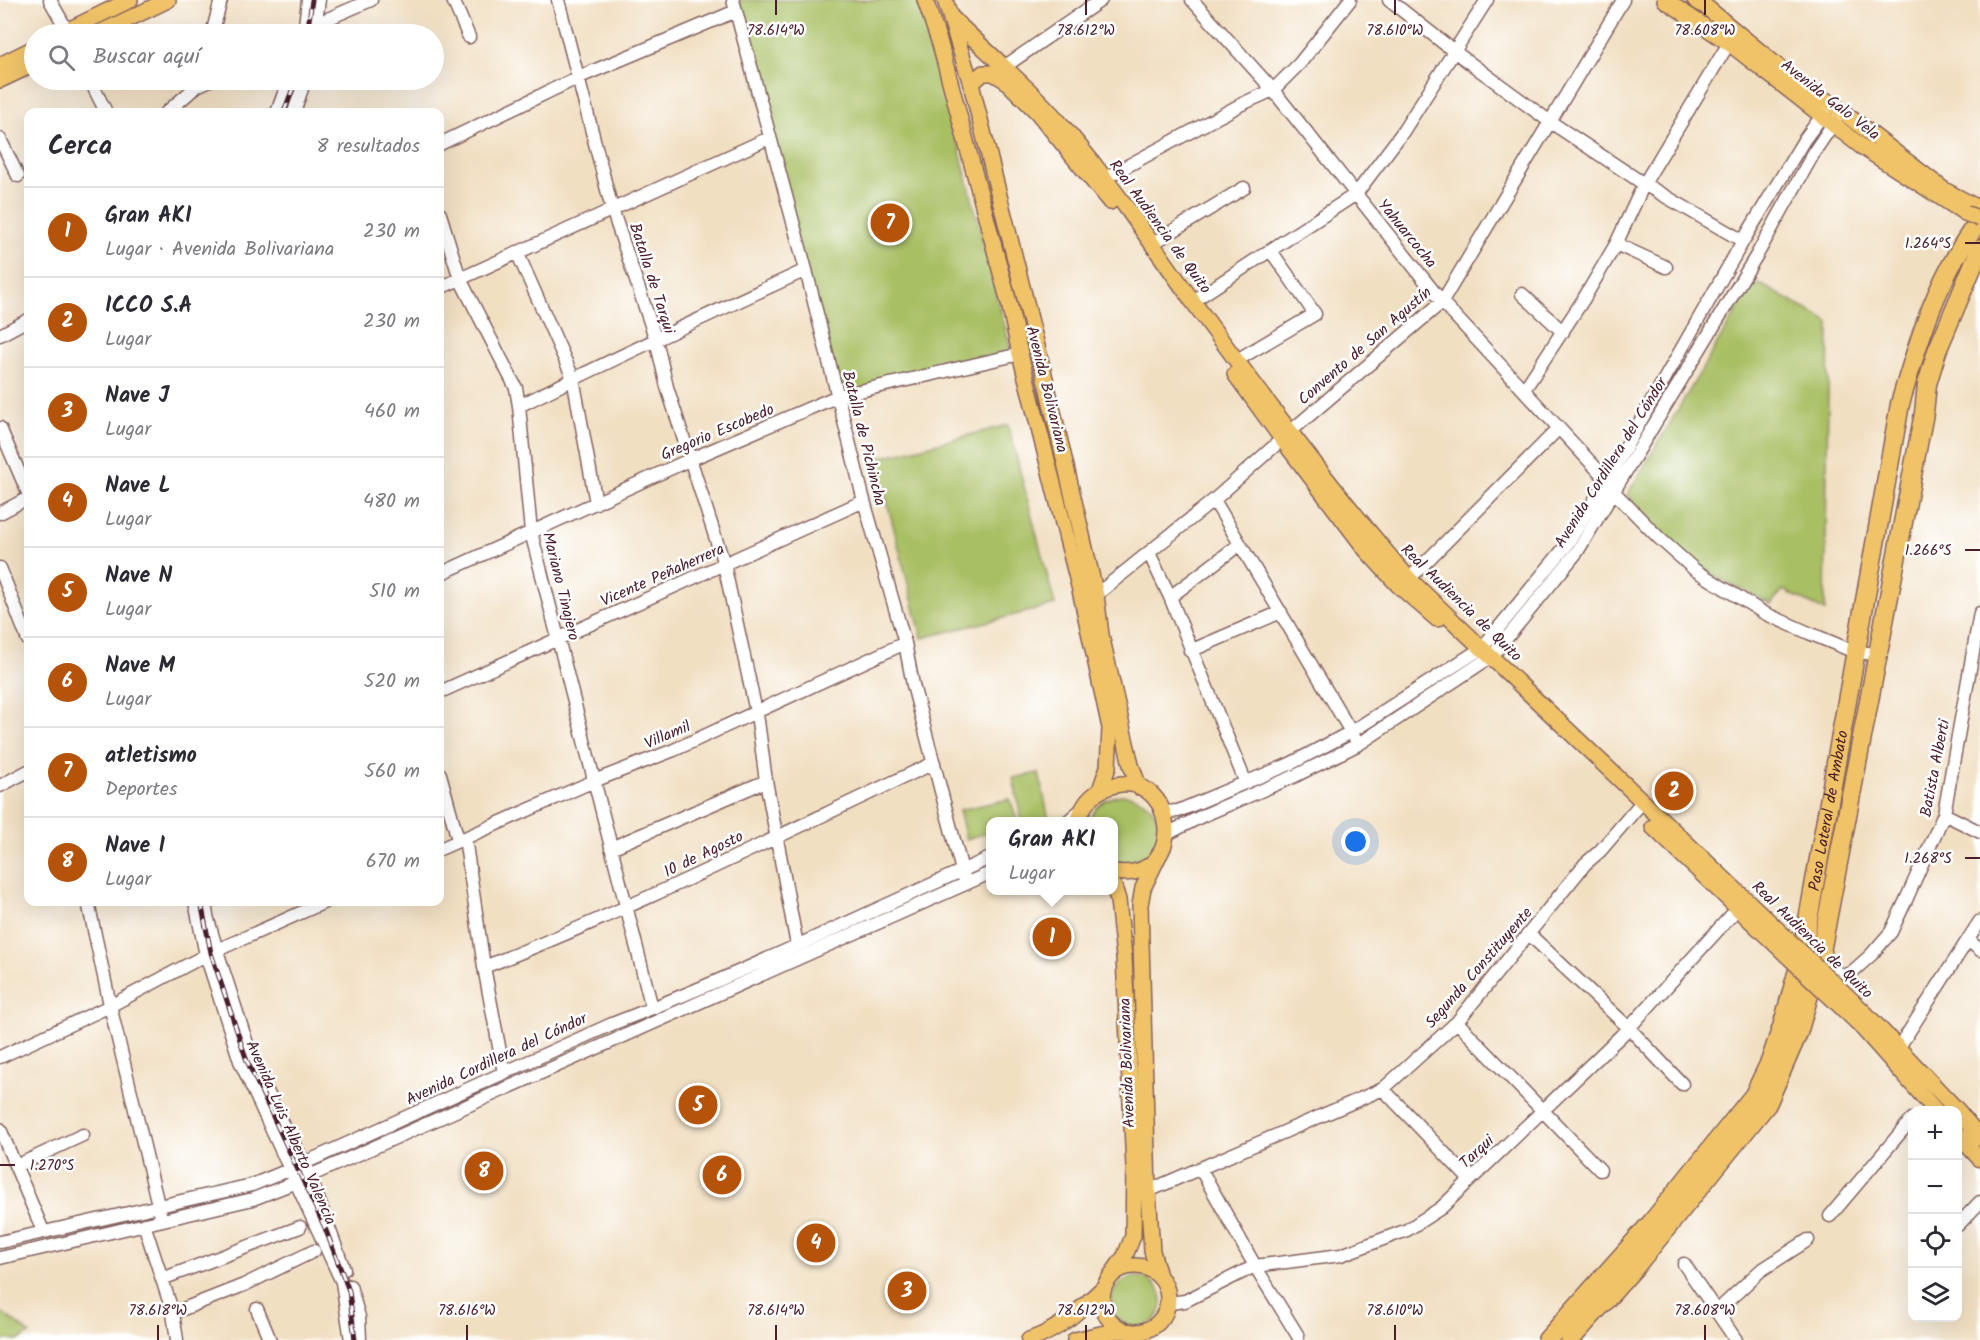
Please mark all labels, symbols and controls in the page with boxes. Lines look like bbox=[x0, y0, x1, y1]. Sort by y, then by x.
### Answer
text: 78.614°W bbox=[747, 19, 805, 43]
text: 78.612°W bbox=[1057, 19, 1115, 43]
text: 78.610°W bbox=[1367, 19, 1424, 43]
text: 78.608°W bbox=[1674, 19, 1736, 43]
search box bbox=[24, 24, 444, 90]
text: Buscar aquí bbox=[93, 40, 200, 75]
icon: search bbox=[45, 41, 78, 74]
street label: Avenida Galo Vela bbox=[1775, 53, 1885, 147]
text: Cerca bbox=[48, 126, 112, 168]
text: 8 resultados bbox=[317, 131, 420, 163]
street label: Real Audiencia de Quito bbox=[1102, 154, 1217, 299]
street label: Yahuarcocha bbox=[1371, 194, 1443, 274]
text: Gran AKI bbox=[105, 199, 192, 234]
pin: 7 bbox=[870, 200, 910, 246]
text: 1 bbox=[64, 216, 71, 248]
text: 230 m bbox=[363, 216, 420, 248]
street label: Batalla de Tarqui bbox=[622, 220, 682, 338]
text: 1.264°S bbox=[1905, 232, 1951, 256]
text: Lugar · Avenida Bolivariana bbox=[105, 234, 334, 266]
street label: Convento de San Agustín bbox=[1292, 281, 1438, 412]
text: ICCO S.A bbox=[105, 289, 192, 324]
text: 2 bbox=[62, 306, 73, 338]
text: 230 m bbox=[363, 306, 420, 338]
street label: Avenida Bolivariana bbox=[1019, 323, 1074, 455]
text: Lugar bbox=[105, 324, 151, 356]
street label: Batalla de Pichincha bbox=[835, 368, 892, 509]
street label: Avenida Cordillera del Cóndor bbox=[1548, 371, 1675, 553]
text: Nave J bbox=[105, 379, 169, 414]
text: 3 bbox=[62, 396, 73, 428]
text: 460 m bbox=[364, 396, 420, 428]
street label: Gregorio Escobedo bbox=[657, 397, 778, 468]
text: Lugar bbox=[105, 414, 151, 446]
text: Nave L bbox=[105, 469, 171, 504]
text: 4 bbox=[62, 486, 73, 518]
text: 480 m bbox=[363, 486, 420, 518]
text: Lugar bbox=[105, 504, 151, 536]
street label: Mariano Tinajero bbox=[535, 529, 586, 643]
street label: Vicente Peñaherrera bbox=[597, 537, 729, 614]
street label: Real Audiencia de Quito bbox=[1394, 538, 1528, 668]
text: 1.266°S bbox=[1905, 539, 1951, 563]
text: Nave N bbox=[105, 559, 172, 594]
text: 5 bbox=[62, 576, 73, 608]
text: 510 m bbox=[369, 576, 420, 608]
text: Lugar bbox=[105, 594, 151, 626]
text: Nave M bbox=[105, 649, 175, 684]
text: 6 bbox=[62, 666, 73, 698]
text: 520 m bbox=[364, 666, 420, 698]
text: Lugar bbox=[105, 684, 151, 716]
street label: Villamil bbox=[641, 714, 695, 756]
street label: Batista Alberti bbox=[1914, 716, 1957, 819]
street label: Paso Lateral de Ambato bbox=[1802, 728, 1856, 893]
text: atletismo bbox=[105, 739, 197, 774]
text: 7 bbox=[63, 756, 72, 788]
text: 560 m bbox=[364, 756, 420, 788]
pin: 2 bbox=[1654, 768, 1694, 814]
text: Deportes bbox=[105, 774, 177, 806]
popup bbox=[986, 817, 1118, 895]
text: Gran AKI bbox=[1009, 823, 1095, 858]
street label: 10 de Agosto bbox=[660, 824, 748, 884]
your location bbox=[1341, 827, 1370, 856]
text: Nave I bbox=[105, 829, 165, 864]
text: 8 bbox=[62, 846, 73, 878]
text: 670 m bbox=[366, 846, 420, 878]
text: 1.268°S bbox=[1904, 847, 1952, 871]
text: Lugar bbox=[1009, 858, 1055, 890]
text: Lugar bbox=[105, 864, 151, 896]
street label: Real Audiencia de Quito bbox=[1745, 875, 1879, 1005]
street label: Segunda Constituyente bbox=[1419, 902, 1539, 1034]
pin: 1 bbox=[1032, 914, 1072, 960]
street label: Avenida Bolivariana bbox=[1113, 998, 1142, 1128]
street label: Avenida Cordillera del Cóndor bbox=[402, 1006, 593, 1112]
street label: Avenida Luis Alberto Valencia bbox=[239, 1036, 343, 1229]
pin: 5 bbox=[678, 1082, 718, 1128]
map controls bbox=[1908, 1106, 1962, 1322]
button: + bbox=[1908, 1106, 1962, 1160]
street label: Tarqui bbox=[1454, 1128, 1501, 1175]
pin: 8 bbox=[464, 1148, 504, 1194]
pin: 6 bbox=[702, 1152, 742, 1198]
text: 1.270°S bbox=[30, 1154, 74, 1178]
button: − bbox=[1908, 1160, 1962, 1214]
button: locate bbox=[1908, 1214, 1962, 1268]
pin: 4 bbox=[796, 1220, 836, 1266]
pin: 3 bbox=[888, 1268, 926, 1314]
button: layers bbox=[1908, 1268, 1962, 1322]
text: 78.618°W bbox=[129, 1299, 187, 1323]
text: 78.616°W bbox=[438, 1299, 496, 1323]
text: 78.614°W bbox=[747, 1299, 805, 1323]
text: 78.612°W bbox=[1057, 1299, 1115, 1323]
text: 78.610°W bbox=[1367, 1299, 1424, 1323]
text: 78.608°W bbox=[1674, 1299, 1736, 1323]

